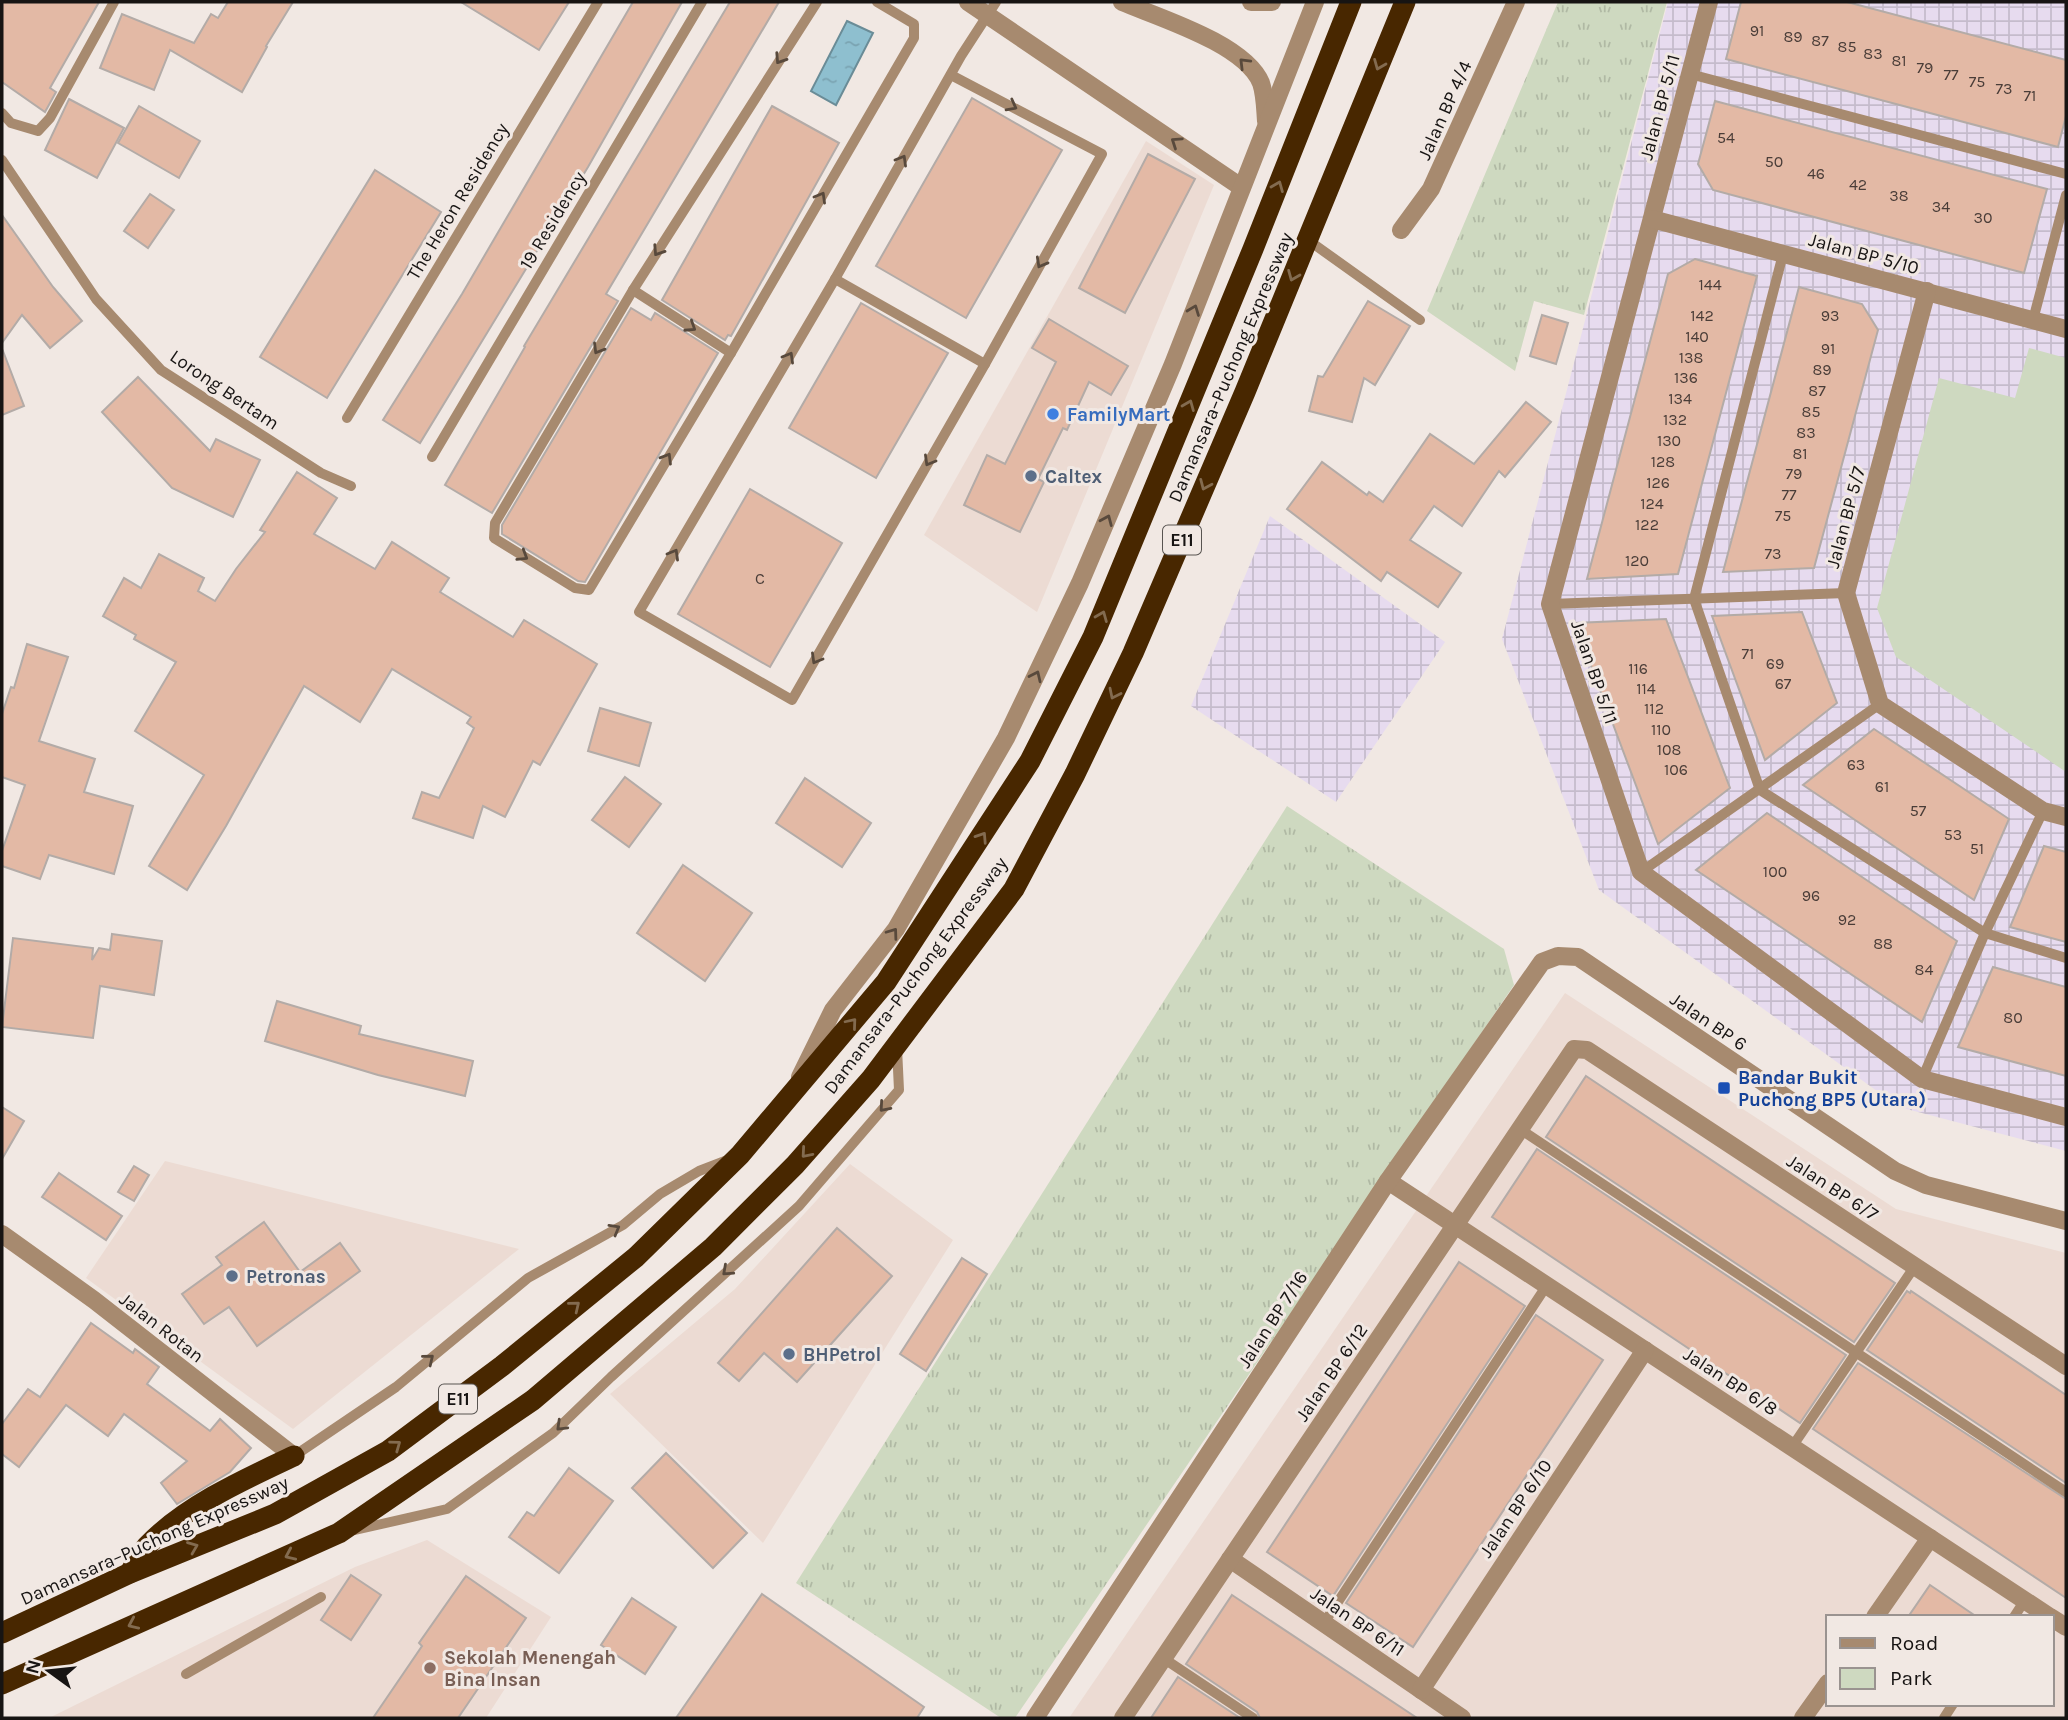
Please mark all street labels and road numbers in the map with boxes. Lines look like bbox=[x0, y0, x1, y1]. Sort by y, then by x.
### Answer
street label: Jalan BP 5/11 bbox=[1635, 52, 1685, 162]
street label: Jalan BP 4/4 bbox=[1413, 57, 1477, 163]
street label: The Heron Residency bbox=[402, 119, 513, 284]
street label: 19 Residency bbox=[515, 168, 591, 273]
street label: Damansara–Puchong Expressway bbox=[1164, 229, 1298, 506]
street label: Jalan BP 5/10 bbox=[1806, 229, 1921, 279]
street label: Lorong Bertam bbox=[166, 345, 283, 434]
street label: Jalan BP 5/7 bbox=[1822, 464, 1870, 571]
road number: E11 bbox=[1163, 526, 1201, 554]
street label: Jalan BP 5/11 bbox=[1566, 618, 1622, 727]
street label: Damansara–Puchong Expressway bbox=[819, 853, 1012, 1098]
street label: Jalan BP 6 bbox=[1666, 988, 1751, 1055]
street label: Jalan BP 6/7 bbox=[1783, 1150, 1882, 1226]
street label: Jalan BP 7/16 bbox=[1233, 1267, 1312, 1372]
street label: Jalan Rotan bbox=[115, 1288, 208, 1368]
street label: Jalan BP 6/12 bbox=[1291, 1320, 1373, 1426]
street label: Jalan BP 6/8 bbox=[1679, 1343, 1782, 1420]
road number: E11 bbox=[439, 1384, 477, 1414]
street label: Jalan BP 6/10 bbox=[1475, 1455, 1557, 1562]
street label: Damansara–Puchong Expressway bbox=[17, 1472, 292, 1610]
street label: Jalan BP 6/11 bbox=[1306, 1582, 1409, 1661]

